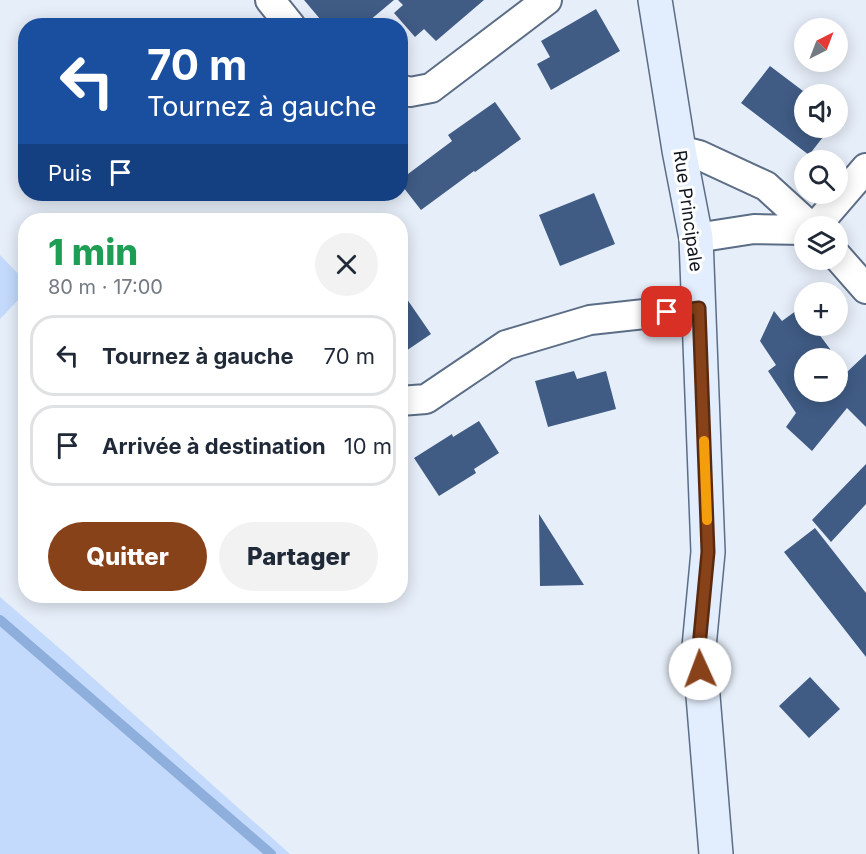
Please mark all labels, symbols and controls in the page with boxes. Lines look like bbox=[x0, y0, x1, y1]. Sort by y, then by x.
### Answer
north arrow bbox=[794, 18, 848, 72]
map controls bbox=[794, 18, 848, 402]
text: 70 m bbox=[147, 39, 247, 90]
icon: left bbox=[48, 42, 126, 120]
button: sound bbox=[794, 84, 848, 138]
text: Tournez à gauche bbox=[147, 90, 376, 123]
street label: Rue Principale bbox=[670, 149, 707, 273]
button: search bbox=[794, 150, 848, 204]
icon: arrive bbox=[104, 156, 137, 189]
text: Puis bbox=[48, 160, 92, 186]
button: layers bbox=[794, 216, 848, 270]
text: 1 min bbox=[48, 230, 138, 274]
button: close bbox=[315, 233, 378, 296]
text: 80 m · 17:00 bbox=[48, 275, 163, 299]
button: + bbox=[794, 282, 848, 336]
pin bbox=[641, 286, 692, 337]
icon: arrive bbox=[650, 295, 683, 328]
icon: left bbox=[51, 339, 84, 372]
text: Tournez à gauche bbox=[102, 343, 294, 369]
text: 70 m bbox=[324, 343, 375, 369]
button: − bbox=[794, 348, 848, 402]
icon: arrive bbox=[51, 429, 84, 462]
text: Arrivée à destination bbox=[102, 433, 326, 459]
text: 10 m bbox=[344, 433, 392, 459]
button: Quitter bbox=[48, 522, 207, 591]
button: Partager bbox=[219, 522, 378, 591]
position arrow bbox=[668, 637, 732, 701]

